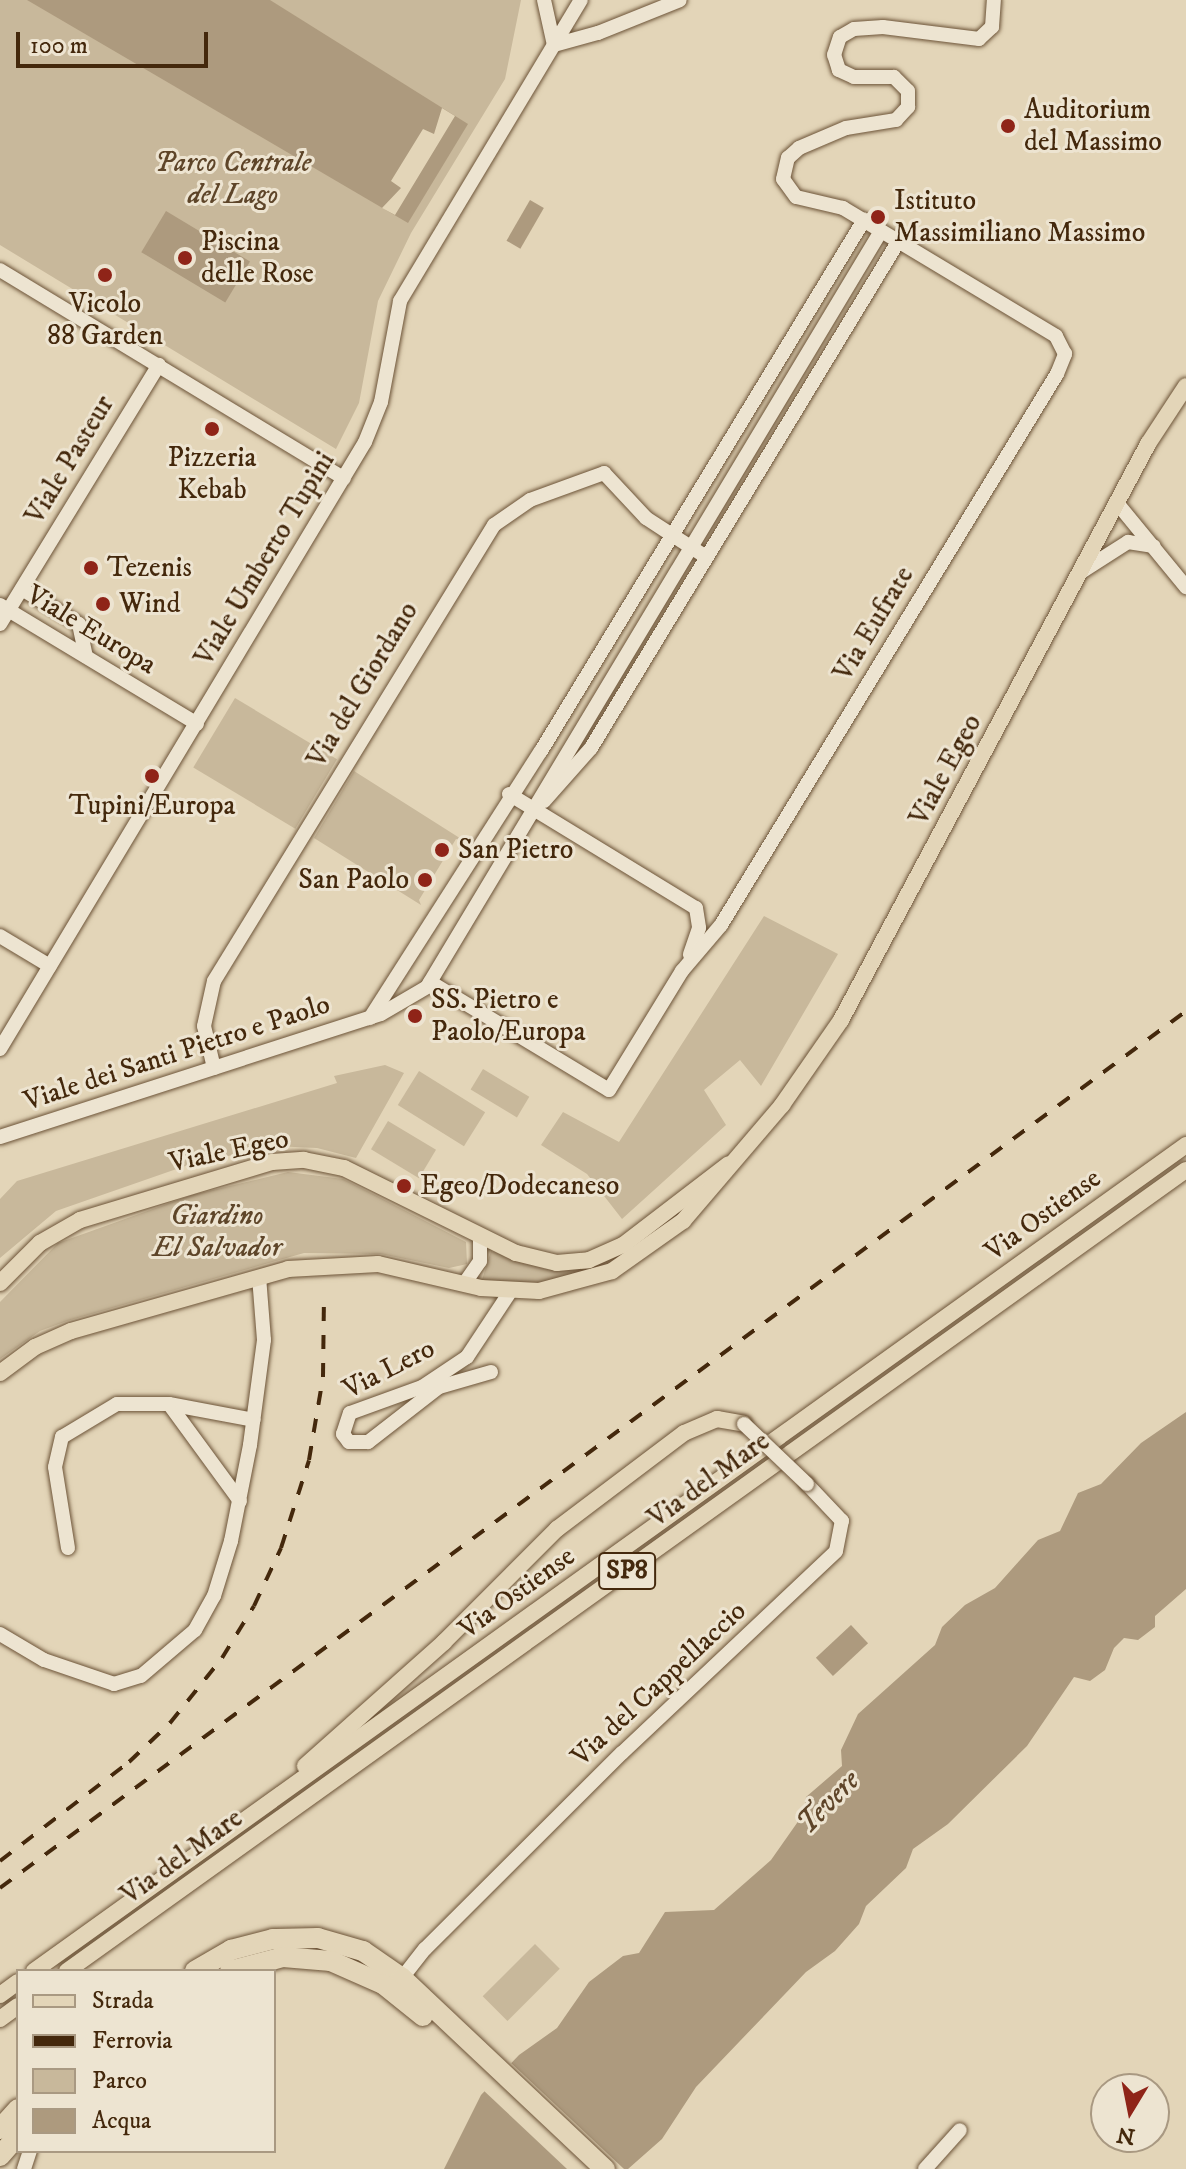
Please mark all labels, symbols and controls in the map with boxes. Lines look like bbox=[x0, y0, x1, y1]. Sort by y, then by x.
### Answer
scale bar bbox=[20, 16, 212, 66]
text: 100 m bbox=[30, 31, 88, 61]
place label: Auditorium del Massimo bbox=[1024, 93, 1162, 159]
marker: Auditorium del Massimo bbox=[999, 117, 1017, 135]
park label: Parco Centrale del Lago bbox=[155, 146, 311, 212]
place label: Istituto Massimiliano Massimo bbox=[894, 184, 1145, 250]
marker: Istituto Massimiliano Massimo bbox=[869, 208, 887, 226]
place label: Piscina delle Rose bbox=[201, 225, 314, 291]
marker: Piscina delle Rose bbox=[176, 249, 194, 267]
marker: Vicolo 88 Garden bbox=[96, 266, 114, 284]
place label: Vicolo 88 Garden bbox=[47, 287, 163, 353]
street label: Viale Pasteur bbox=[18, 389, 122, 531]
marker: Pizzeria Kebab bbox=[203, 420, 221, 438]
place label: Pizzeria Kebab bbox=[168, 441, 256, 507]
street label: Viale Umberto Tupini bbox=[188, 446, 342, 672]
place label: Tezenis bbox=[107, 551, 192, 585]
marker: Tezenis bbox=[82, 559, 100, 577]
street label: Via Eufrate bbox=[827, 561, 921, 687]
street label: Viale Europa bbox=[20, 578, 162, 682]
place label: Wind bbox=[119, 587, 180, 621]
marker: Wind bbox=[94, 595, 112, 613]
street label: Via del Giordano bbox=[300, 596, 426, 774]
street label: Viale Egeo bbox=[903, 709, 989, 831]
marker: Tupini/Europa bbox=[143, 767, 161, 785]
place label: Tupini/Europa bbox=[69, 789, 235, 823]
place label: San Pietro bbox=[458, 833, 573, 867]
marker: San Pietro bbox=[433, 841, 451, 859]
place label: San Paolo bbox=[298, 863, 409, 897]
marker: San Paolo bbox=[416, 871, 434, 889]
place label: SS. Pietro e Paolo/Europa bbox=[431, 983, 586, 1049]
street label: Viale dei Santi Pietro e Paolo bbox=[20, 988, 334, 1118]
marker: SS. Pietro e Paolo/Europa bbox=[406, 1007, 424, 1025]
street label: Viale Egeo bbox=[166, 1122, 292, 1180]
street label: Via Ostiense bbox=[978, 1162, 1108, 1268]
place label: Egeo/Dodecaneso bbox=[420, 1169, 619, 1203]
marker: Egeo/Dodecaneso bbox=[395, 1177, 413, 1195]
park label: Giardino El Salvador bbox=[152, 1199, 282, 1265]
street label: Via Lero bbox=[338, 1332, 440, 1406]
street label: Via del Mare bbox=[642, 1425, 776, 1535]
street label: Via Ostiense bbox=[452, 1540, 582, 1646]
road number: SP8 bbox=[597, 1549, 657, 1593]
street label: Via del Cappellaccio bbox=[565, 1594, 753, 1774]
water label: Tevere bbox=[790, 1764, 868, 1842]
street label: Via del Mare bbox=[115, 1802, 249, 1912]
legend bbox=[16, 1969, 276, 2153]
text: Strada bbox=[92, 1986, 154, 2016]
text: Ferrovia bbox=[92, 2026, 173, 2056]
text: Parco bbox=[92, 2066, 147, 2096]
north arrow bbox=[1090, 2073, 1170, 2153]
text: Acqua bbox=[92, 2106, 151, 2136]
text: N bbox=[1115, 2120, 1137, 2150]

